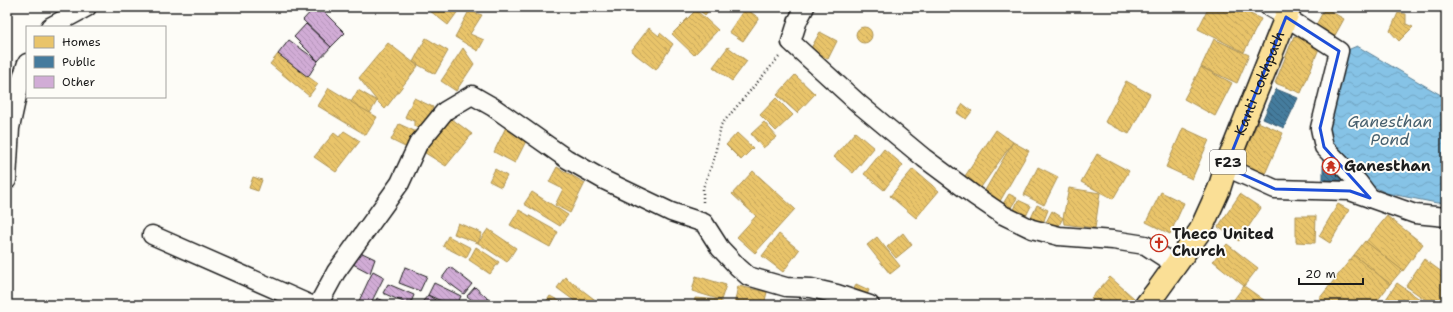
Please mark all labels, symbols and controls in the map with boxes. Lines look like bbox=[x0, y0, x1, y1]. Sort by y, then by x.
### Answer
legend bbox=[26, 26, 166, 98]
street label: Kanti Lokhpath bbox=[1230, 28, 1289, 139]
text: Homes bbox=[62, 34, 101, 50]
text: Public bbox=[62, 54, 96, 70]
text: Other bbox=[62, 74, 96, 90]
water label: Ganesthan Pond bbox=[1348, 111, 1432, 150]
road number: F23 bbox=[1210, 150, 1246, 174]
temple icon: Ganesthan bbox=[1321, 156, 1341, 176]
place label: Ganesthan bbox=[1344, 156, 1431, 176]
place label: Theco United Church bbox=[1172, 224, 1274, 261]
church icon: Theco United Church bbox=[1149, 233, 1169, 253]
scale bar bbox=[1299, 260, 1363, 286]
text: 20 m bbox=[1305, 266, 1336, 282]

